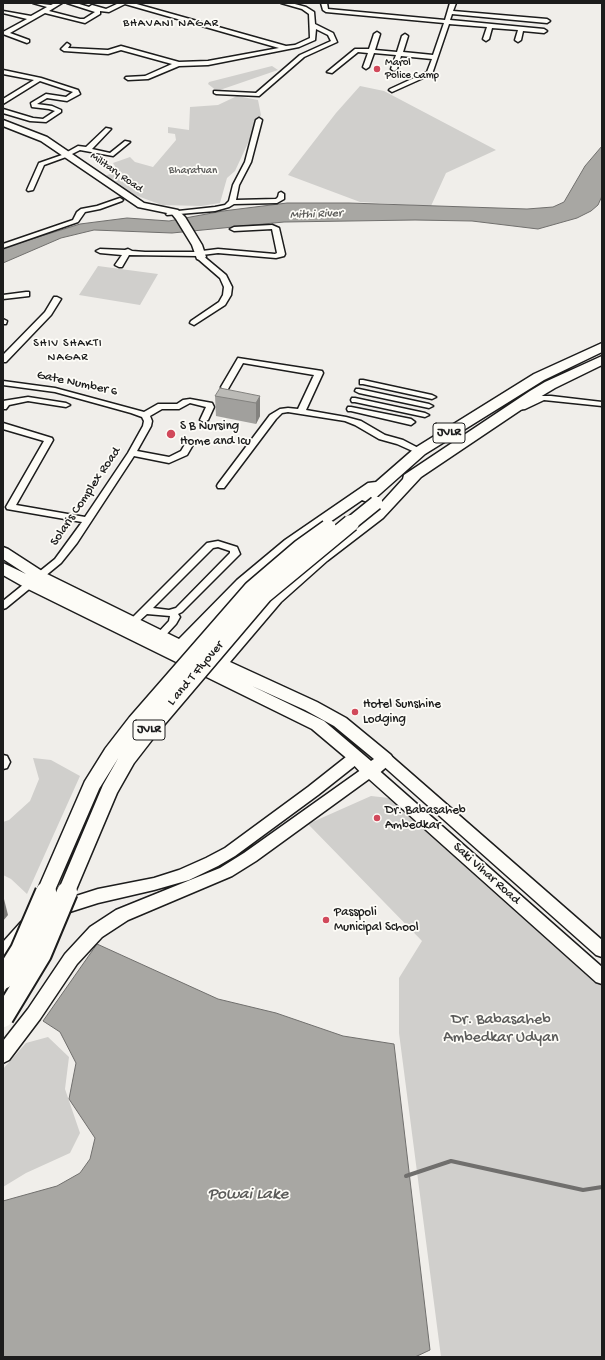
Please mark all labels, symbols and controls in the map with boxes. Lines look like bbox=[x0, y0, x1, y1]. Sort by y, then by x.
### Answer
district label: BHAVANI NAGAR bbox=[123, 17, 219, 31]
place label: Marol Police Camp bbox=[385, 56, 439, 82]
marker: Marol Police Camp bbox=[372, 64, 382, 74]
street label: Military Road bbox=[87, 150, 145, 196]
park label: Bharatvan bbox=[169, 164, 217, 178]
water label: Mithi River bbox=[290, 207, 342, 223]
district label: SHIV SHAKTI NAGAR bbox=[33, 337, 103, 365]
street label: Gate Number 6 bbox=[35, 368, 119, 400]
place label: S B Nursing Home and Icu bbox=[180, 419, 251, 450]
road number: JVLR bbox=[433, 423, 465, 443]
marker: S B Nursing Home and Icu bbox=[165, 428, 177, 440]
street label: Solaris Complex Road bbox=[47, 445, 125, 549]
street label: L and T Flyover bbox=[164, 638, 228, 710]
place label: Hotel Sunshine Lodging bbox=[363, 697, 441, 728]
marker: Hotel Sunshine Lodging bbox=[350, 707, 360, 717]
road number: JVLR bbox=[133, 720, 165, 740]
place label: Dr. Babasaheb Ambedkar bbox=[385, 803, 466, 834]
marker: Dr. Babasaheb Ambedkar bbox=[372, 813, 382, 823]
street label: Saki Vihar Road bbox=[449, 840, 523, 908]
place label: Passpoli Municipal School bbox=[334, 905, 419, 936]
marker: Passpoli Municipal School bbox=[321, 915, 331, 925]
park label: Dr. Babasaheb Ambedkar Udyan bbox=[443, 1011, 559, 1049]
water label: Powai Lake bbox=[208, 1185, 288, 1205]

